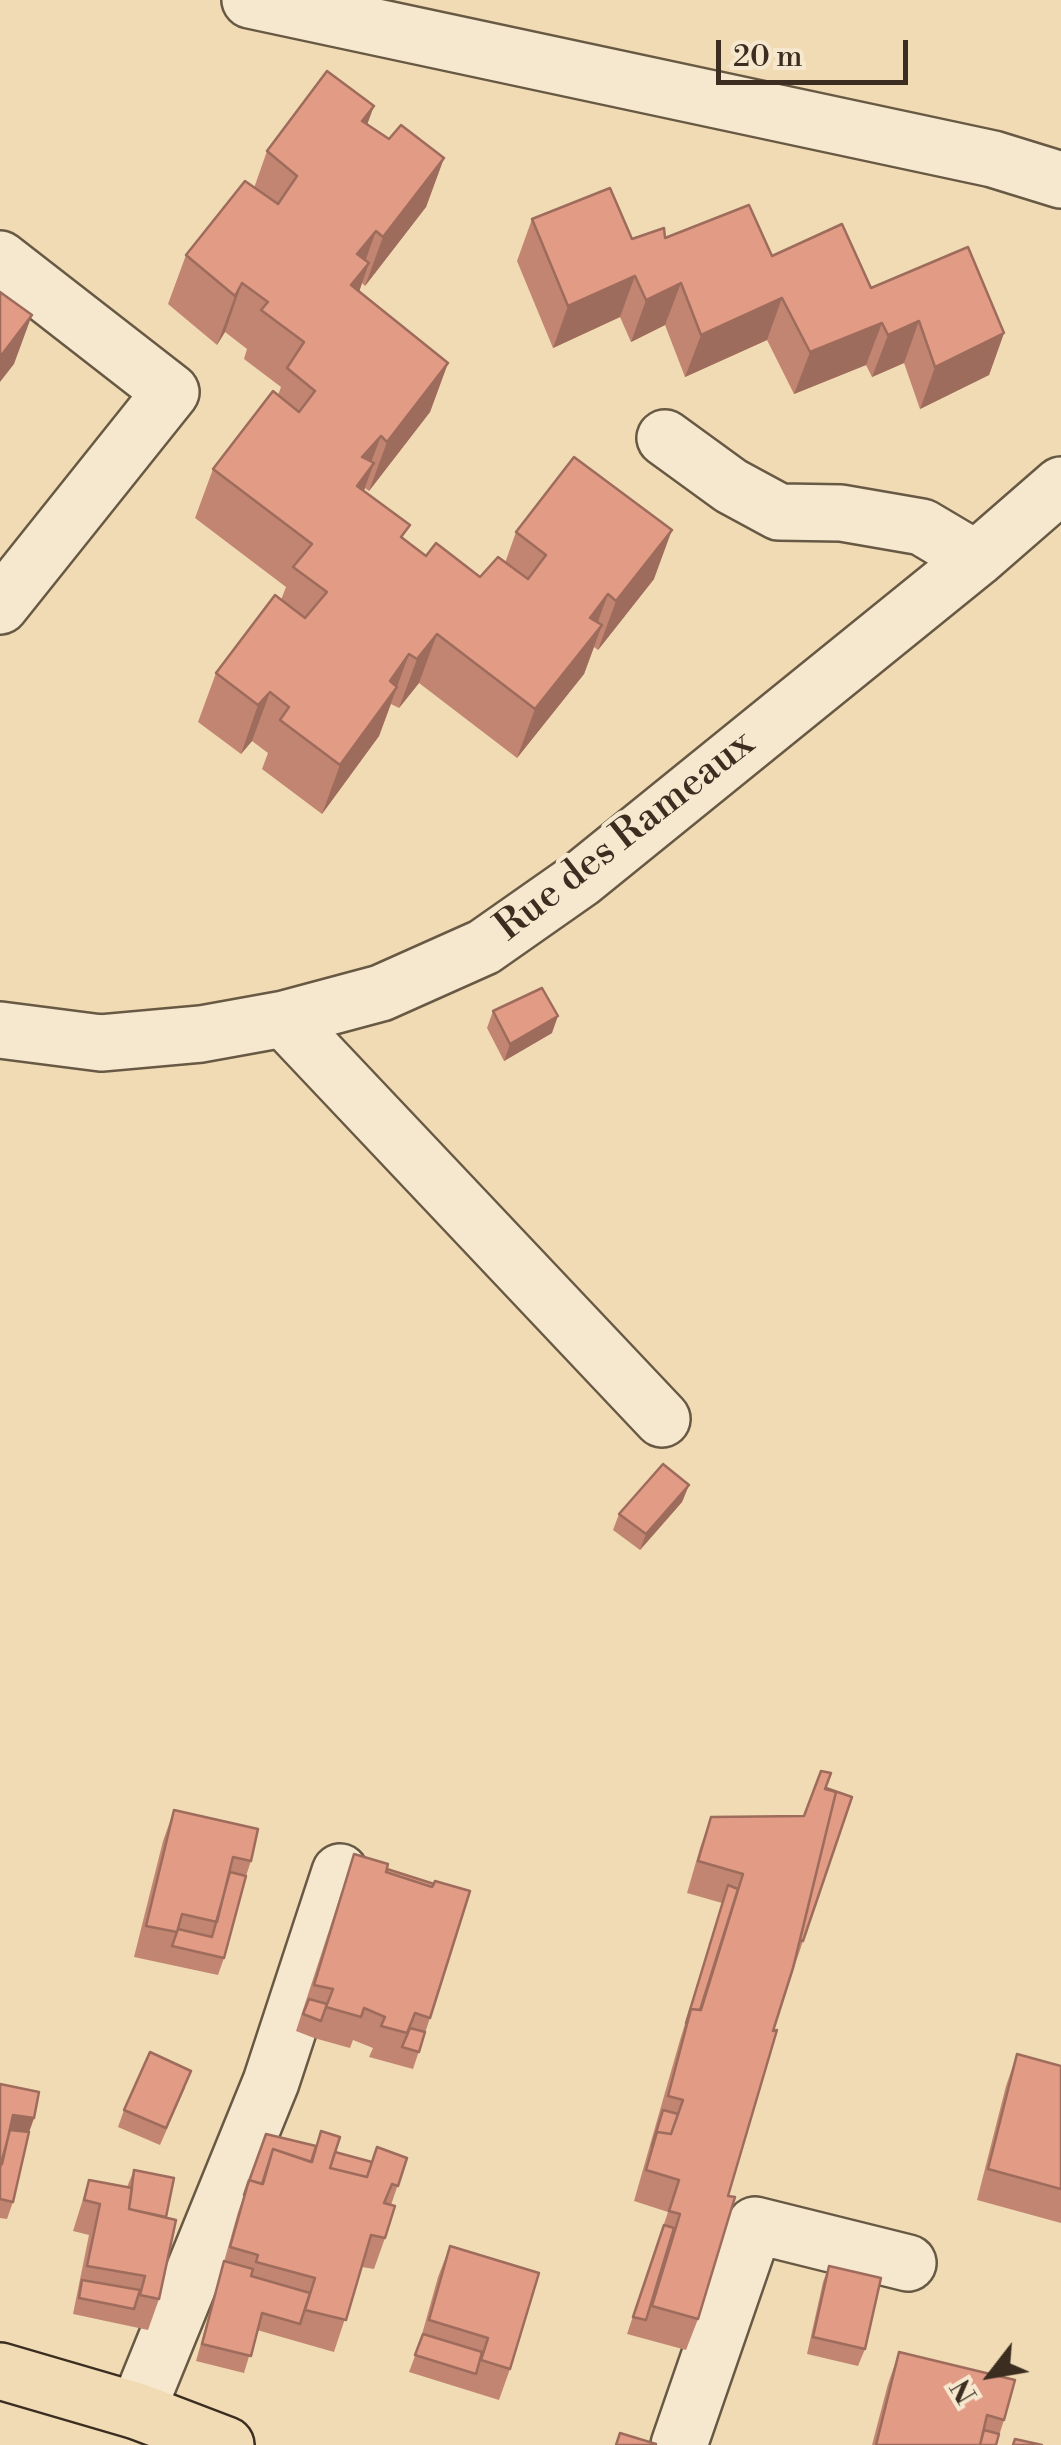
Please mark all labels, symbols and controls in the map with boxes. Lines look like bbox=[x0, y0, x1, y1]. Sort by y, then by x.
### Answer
scale bar bbox=[721, 20, 914, 82]
text: 20 m bbox=[733, 38, 802, 76]
street label: Rue des Rameaux bbox=[487, 721, 765, 953]
north arrow bbox=[941, 2325, 1041, 2425]
text: N bbox=[944, 2372, 986, 2409]

